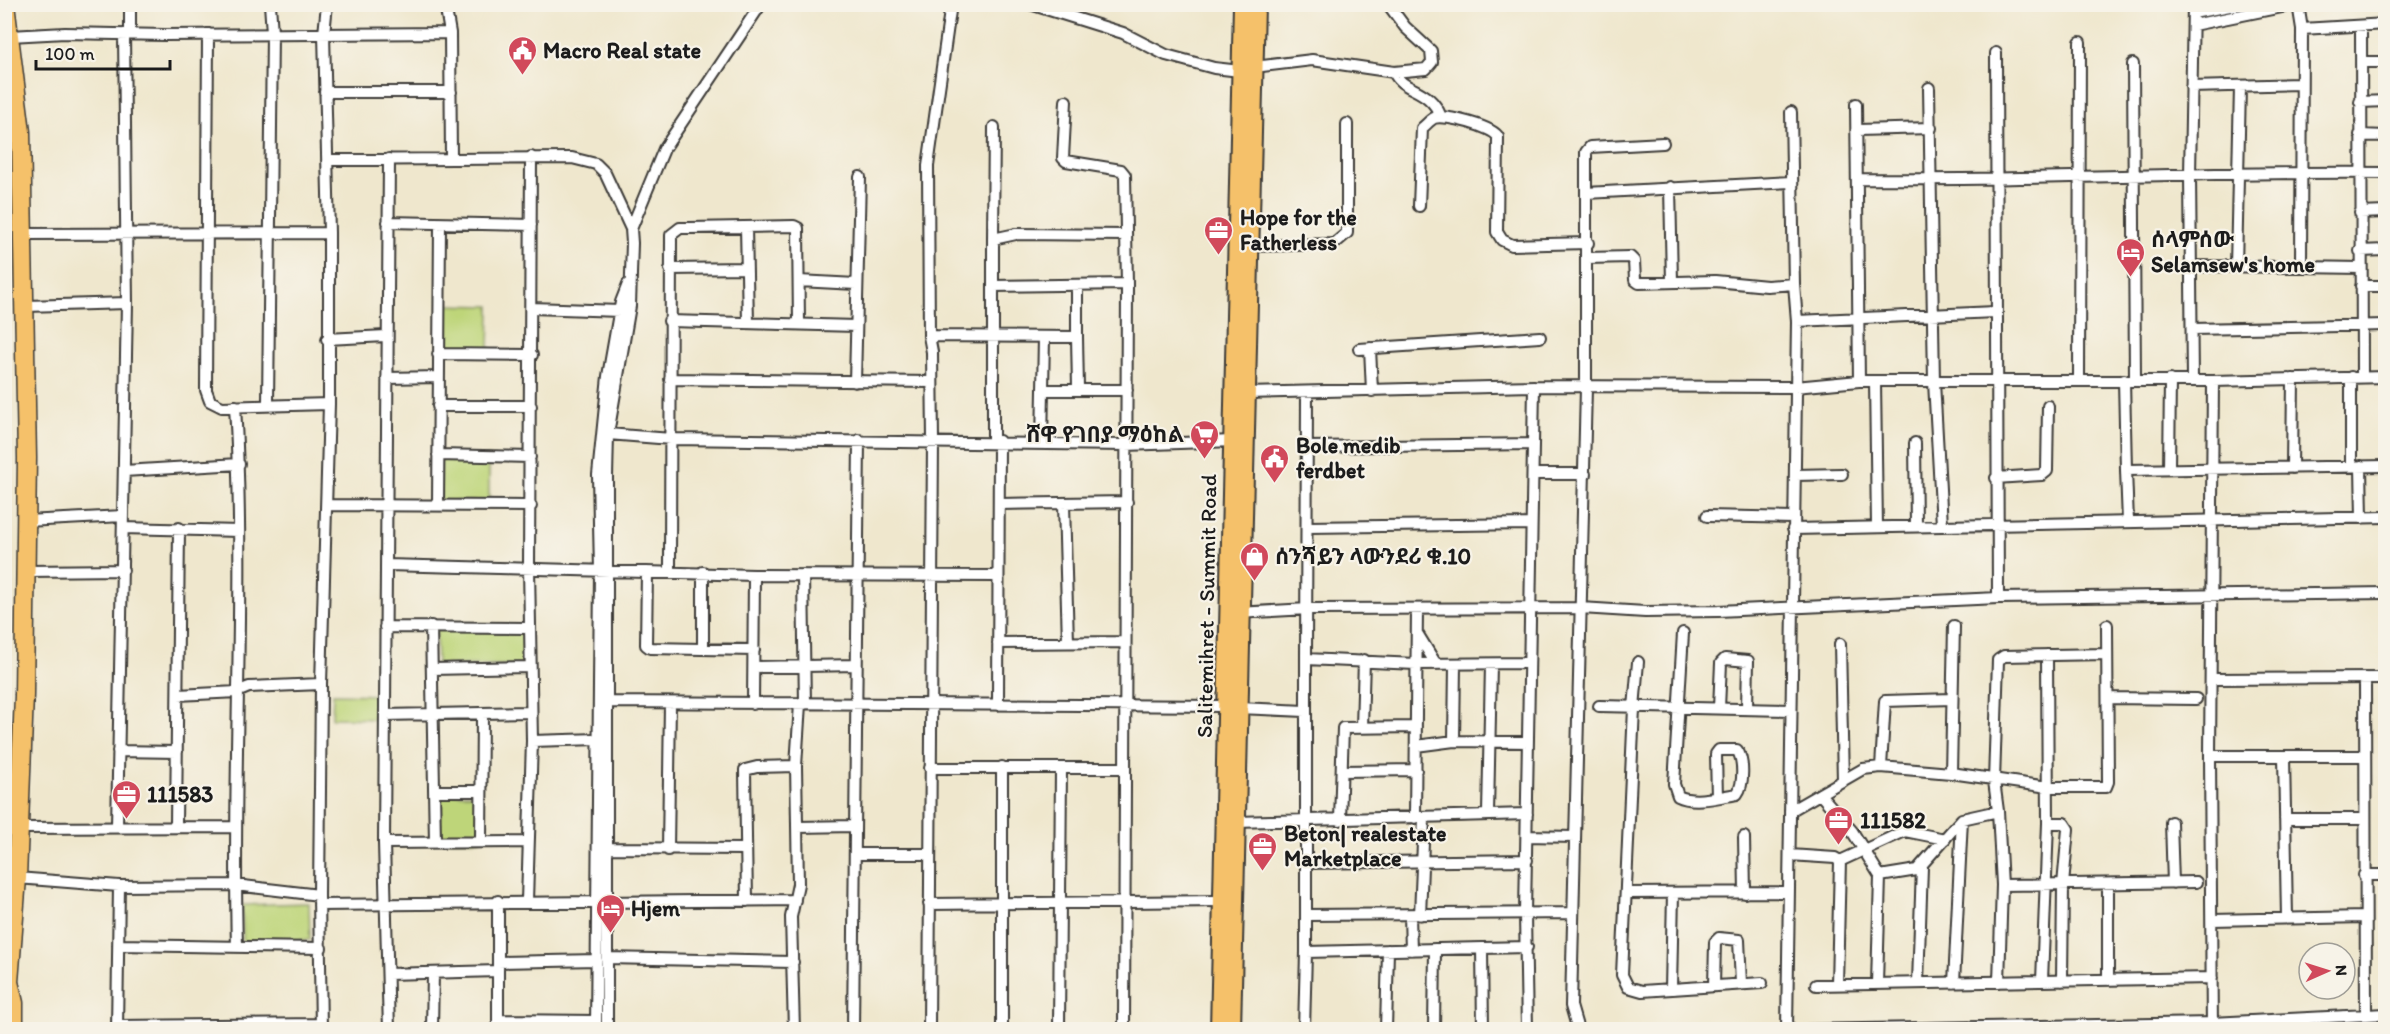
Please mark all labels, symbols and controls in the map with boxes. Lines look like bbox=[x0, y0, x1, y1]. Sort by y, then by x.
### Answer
scale bar bbox=[36, 33, 170, 71]
public building icon: Macro Real state bbox=[506, 34, 538, 76]
place label: Macro Real state bbox=[543, 37, 701, 64]
text: 100 m bbox=[45, 43, 95, 65]
place label: Hope for the Fatherless bbox=[1240, 204, 1357, 256]
office icon: Hope for the Fatherless bbox=[1203, 214, 1235, 256]
place label: ሰላምሰው Selamsew's home bbox=[2151, 226, 2315, 278]
hotel icon: ሰላምሰው Selamsew's home bbox=[2114, 236, 2146, 278]
supermarket icon: ሸዋ የገበያ ማዕከል bbox=[1189, 418, 1221, 460]
place label: ሸዋ የገበያ ማዕከል bbox=[1026, 421, 1184, 448]
place label: Bole medib ferdbet bbox=[1296, 432, 1400, 484]
public building icon: Bole medib ferdbet bbox=[1259, 442, 1291, 484]
street label: Salitemihret - Summit Road bbox=[1191, 474, 1222, 738]
shop icon: ሰንሻይን ላውንደሪ ቁ.10 bbox=[1238, 540, 1270, 582]
place label: ሰንሻይን ላውንደሪ ቁ.10 bbox=[1275, 543, 1471, 570]
office icon: 111583 bbox=[110, 778, 142, 820]
place label: 111583 bbox=[147, 781, 213, 808]
office icon: 111582 bbox=[1823, 804, 1855, 846]
place label: 111582 bbox=[1860, 807, 1926, 834]
place label: Beton| realestate Marketplace bbox=[1284, 820, 1446, 872]
office icon: Beton| realestate Marketplace bbox=[1247, 830, 1279, 872]
hotel icon: Hjem bbox=[594, 892, 626, 934]
place label: Hjem bbox=[631, 895, 680, 922]
north arrow bbox=[2297, 941, 2357, 1001]
text: N bbox=[2332, 964, 2351, 976]

